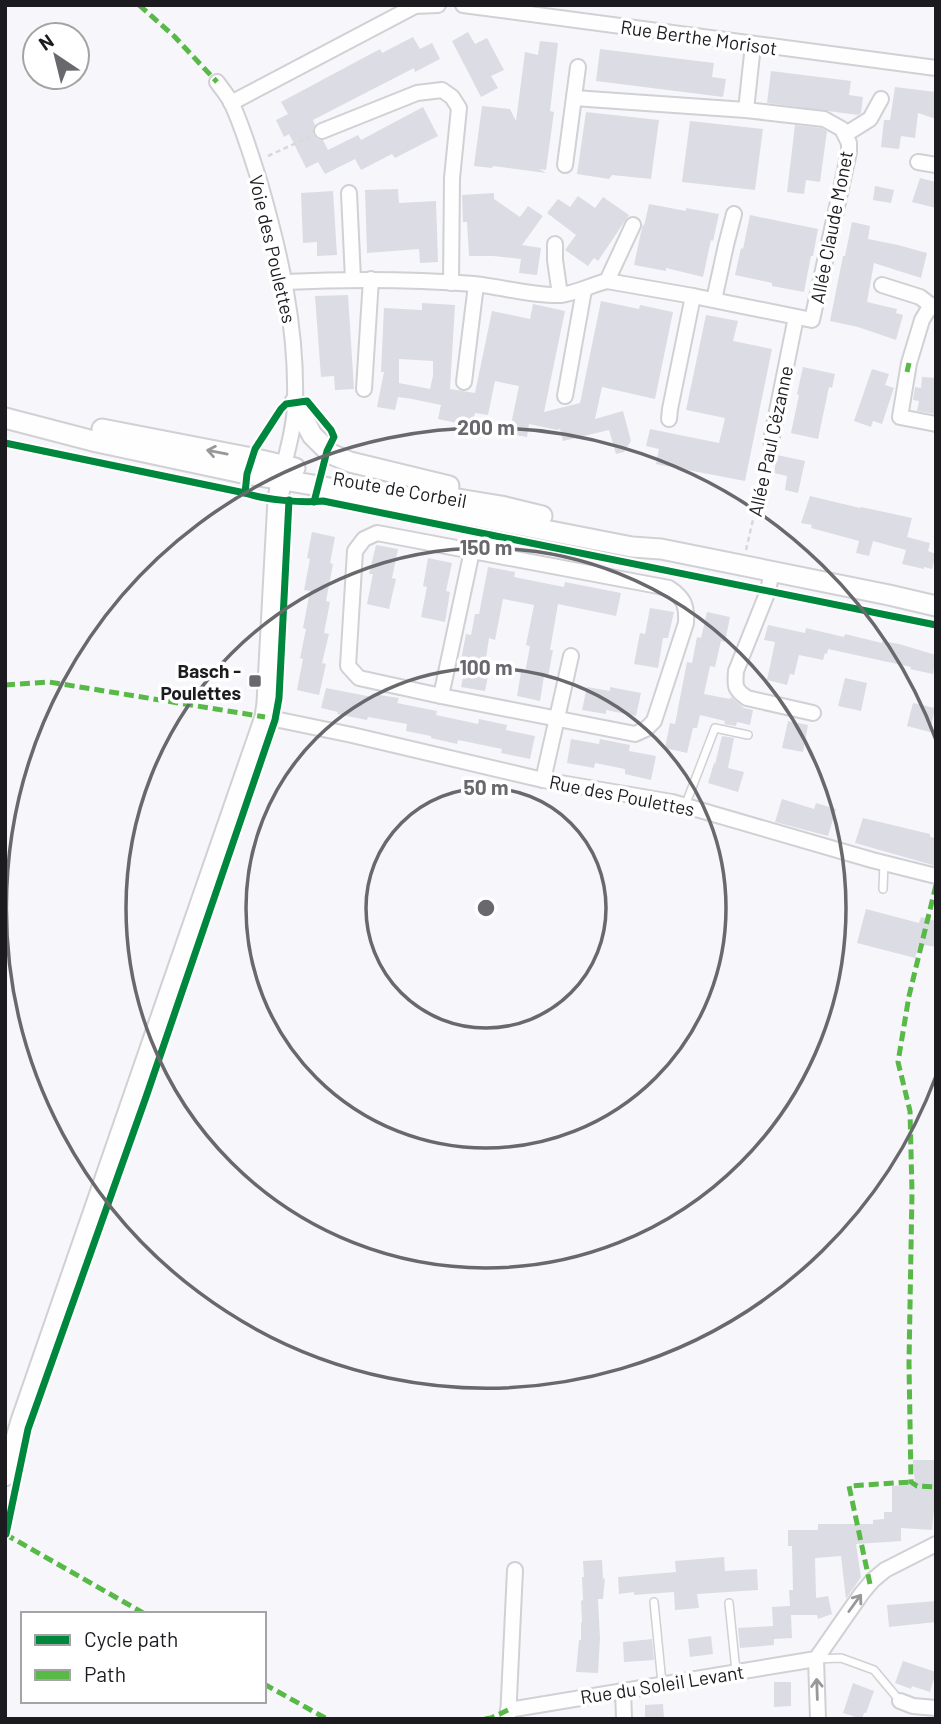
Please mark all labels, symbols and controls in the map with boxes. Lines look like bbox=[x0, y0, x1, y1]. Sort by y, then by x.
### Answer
street label: Rue Berthe Morisot bbox=[619, 15, 779, 59]
north arrow bbox=[21, 21, 91, 91]
text: N bbox=[34, 29, 58, 55]
street label: Allée Claude Monet bbox=[805, 149, 857, 305]
street label: Voie des Poulettes bbox=[245, 173, 301, 325]
street label: Allée Paul Cézanne bbox=[743, 363, 797, 519]
text: 200 m bbox=[457, 414, 515, 439]
one-way arrow bbox=[207, 444, 229, 458]
street label: Route de Corbeil bbox=[331, 466, 469, 512]
text: 150 m bbox=[460, 534, 512, 559]
text: 100 m bbox=[459, 654, 513, 679]
place label: Basch - Poulettes bbox=[160, 659, 241, 704]
marker: Basch - Poulettes bbox=[247, 673, 263, 689]
street label: Rue des Poulettes bbox=[547, 770, 697, 820]
text: 50 m bbox=[463, 774, 509, 799]
centre of rings bbox=[474, 896, 498, 920]
one-way arrow bbox=[848, 1594, 862, 1613]
legend bbox=[21, 1612, 266, 1703]
text: Cycle path bbox=[84, 1626, 178, 1651]
street label: Rue du Soleil Levant bbox=[579, 1660, 745, 1708]
text: Path bbox=[84, 1661, 126, 1686]
one-way arrow bbox=[810, 1677, 824, 1700]

